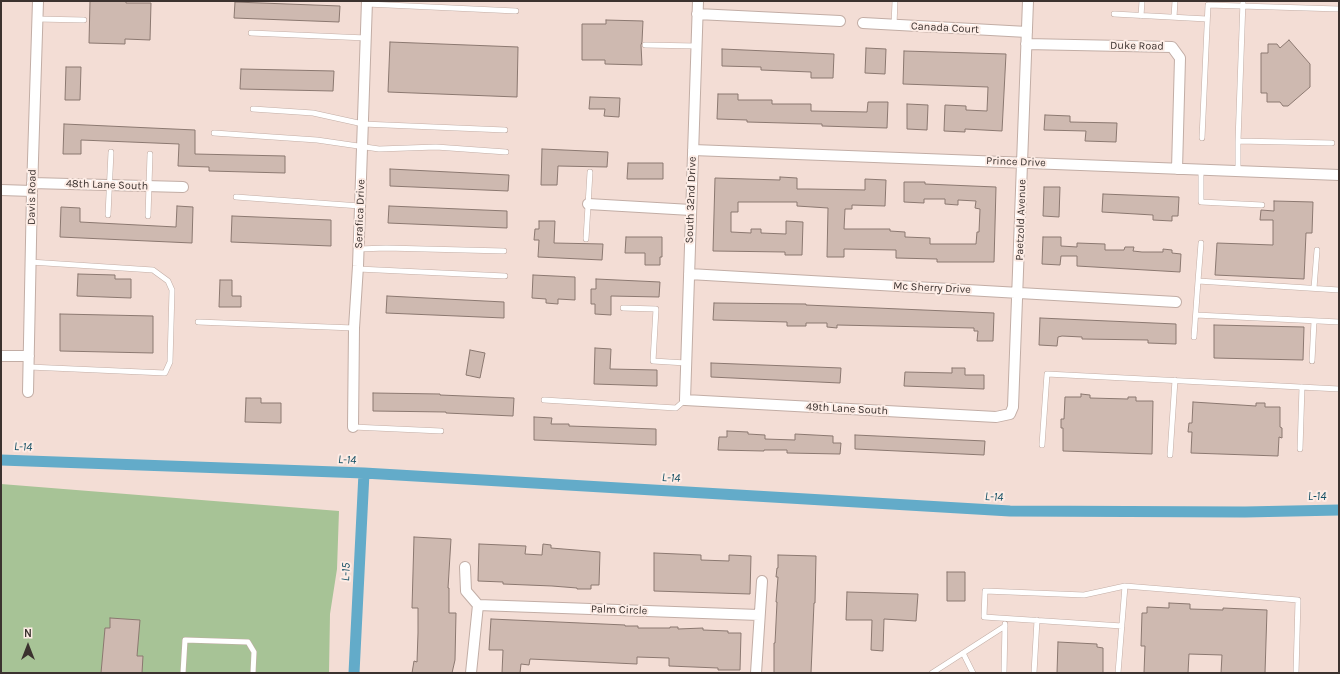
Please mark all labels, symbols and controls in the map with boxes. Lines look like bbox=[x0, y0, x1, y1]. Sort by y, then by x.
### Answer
street label: Canada Court bbox=[911, 20, 979, 36]
street label: Duke Road bbox=[1110, 39, 1164, 53]
street label: Prince Drive bbox=[986, 154, 1046, 170]
street label: South 32nd Drive bbox=[683, 156, 699, 244]
street label: Davis Road bbox=[25, 169, 39, 225]
street label: 48th Lane South bbox=[66, 177, 148, 193]
street label: Serafica Drive bbox=[352, 179, 368, 249]
street label: Paetzold Avenue bbox=[1013, 179, 1029, 261]
street label: Mc Sherry Drive bbox=[893, 279, 971, 297]
street label: 49th Lane South bbox=[806, 400, 888, 418]
water label: L-14 bbox=[14, 439, 32, 455]
water label: L-14 bbox=[338, 452, 356, 468]
water label: L-14 bbox=[661, 470, 681, 486]
water label: L-14 bbox=[984, 489, 1004, 505]
water label: L-14 bbox=[1308, 490, 1326, 504]
water label: L-15 bbox=[338, 562, 354, 582]
street label: Palm Circle bbox=[591, 602, 647, 618]
north arrow bbox=[8, 626, 48, 666]
text: N bbox=[24, 627, 32, 640]

